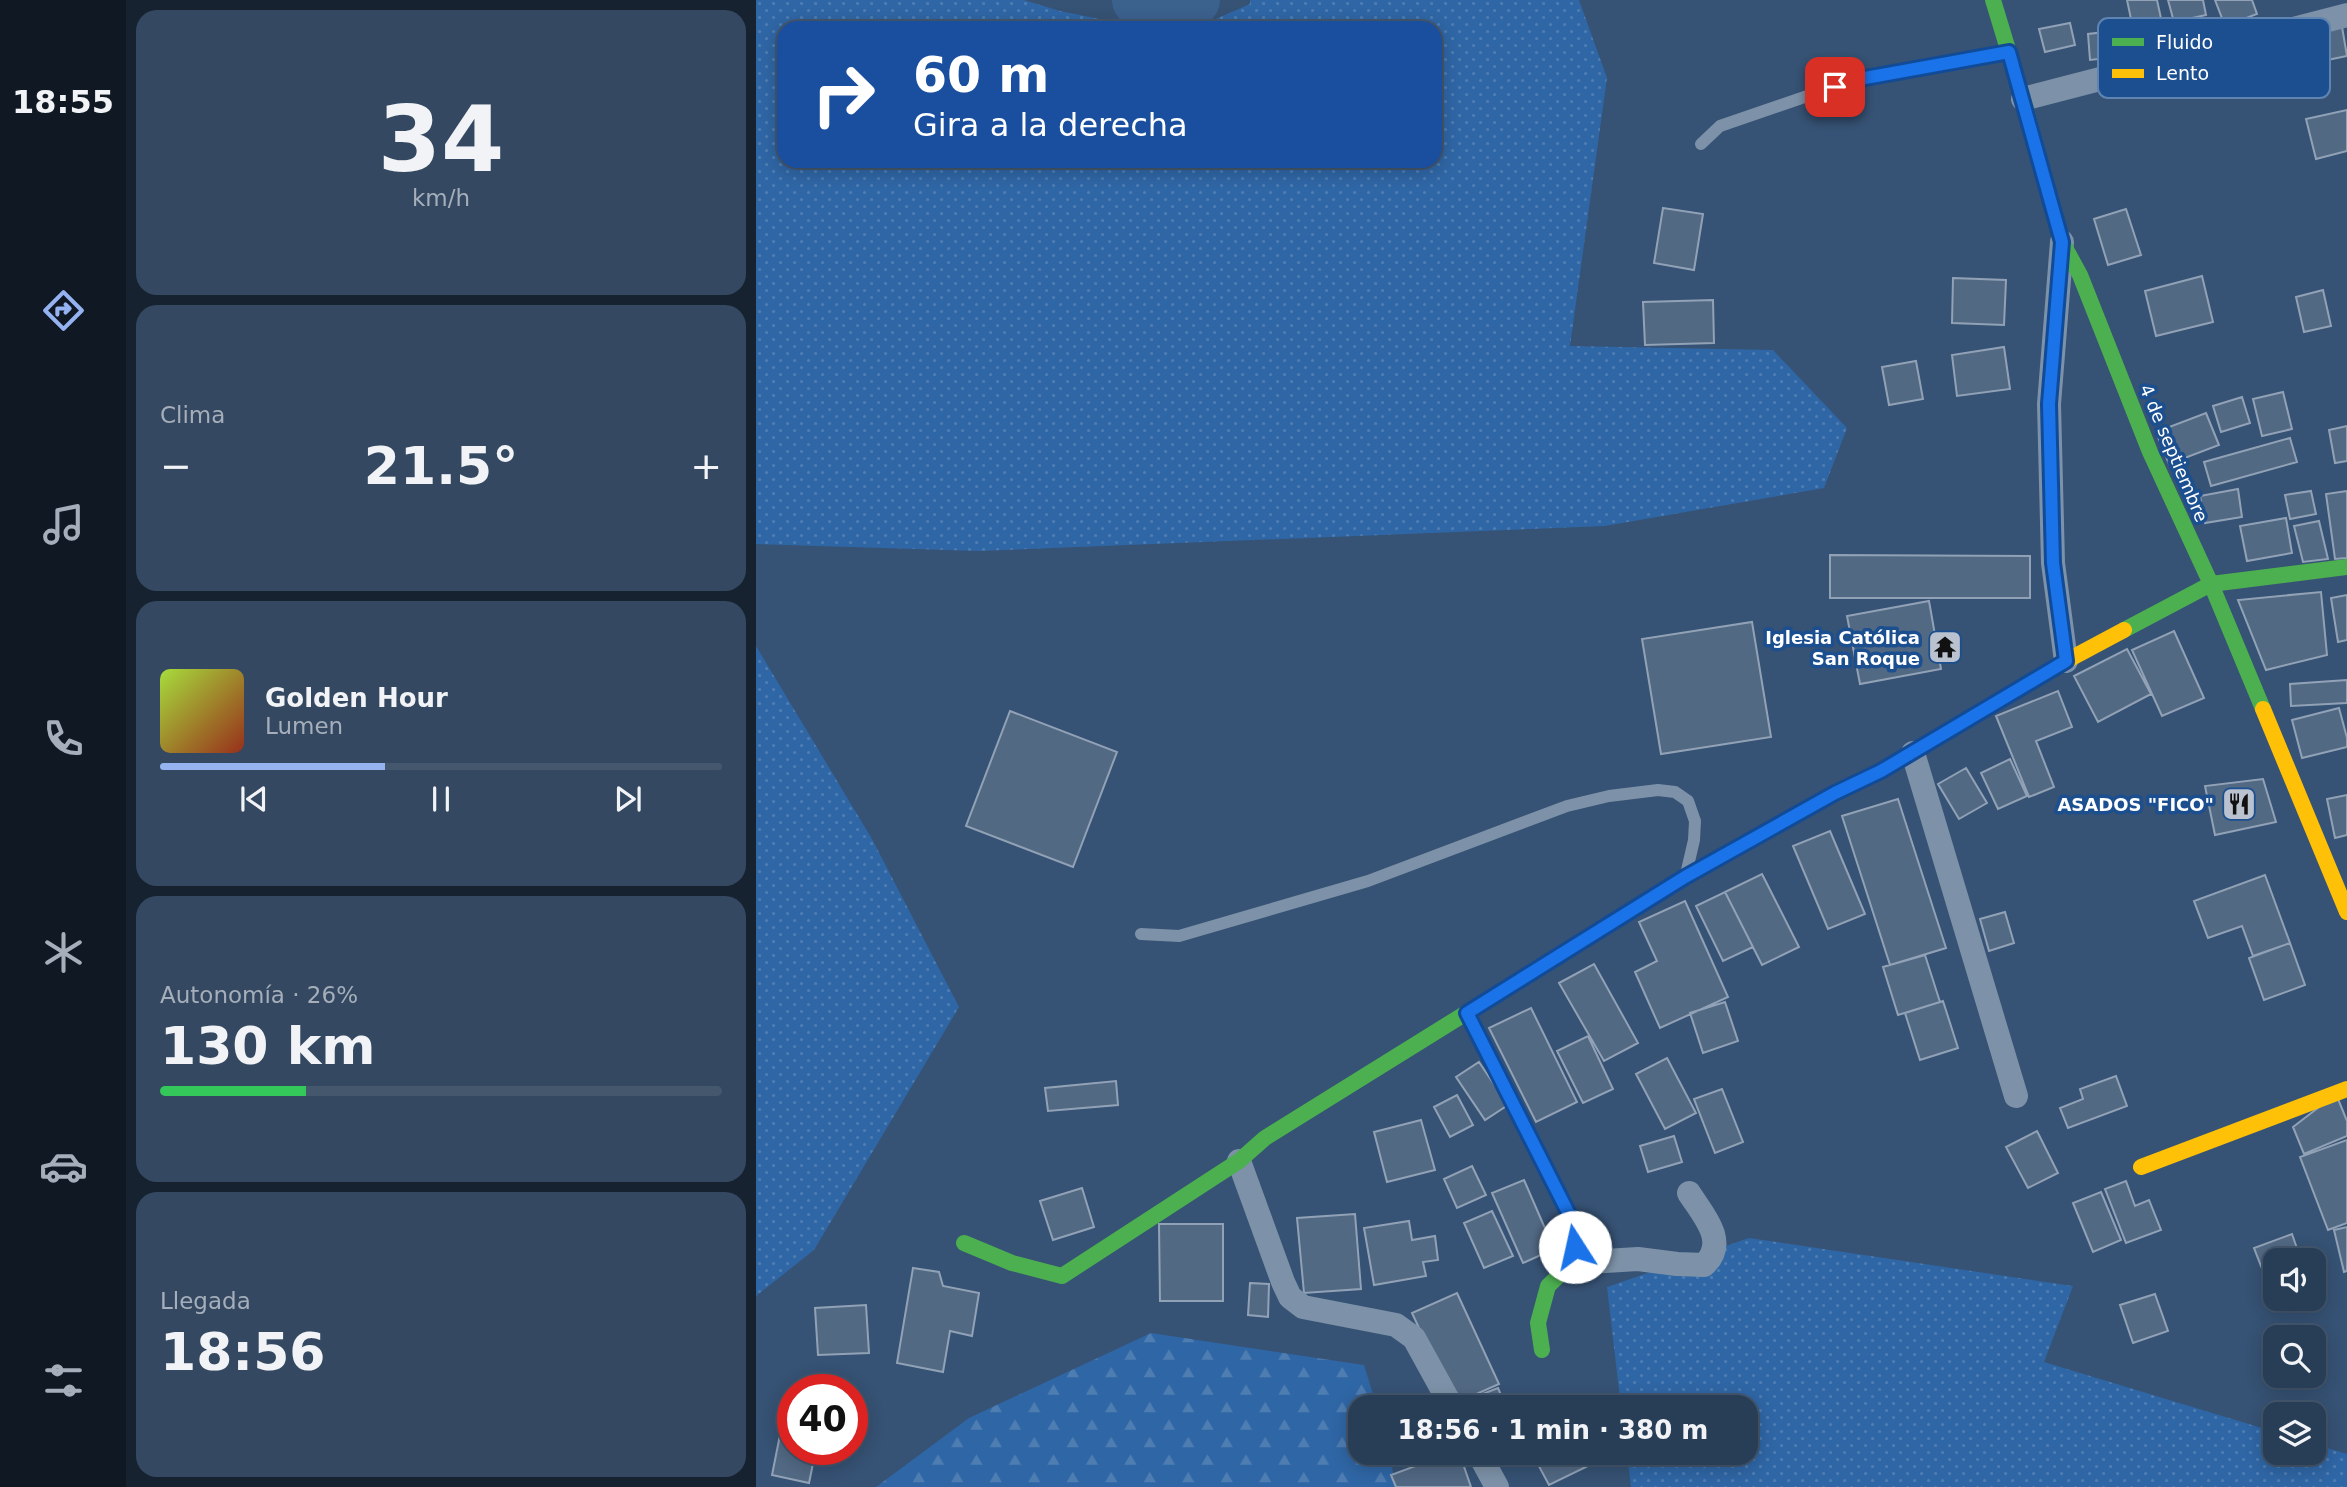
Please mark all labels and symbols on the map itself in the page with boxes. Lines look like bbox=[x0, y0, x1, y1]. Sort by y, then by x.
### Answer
legend bbox=[2098, 18, 2330, 98]
text: Fluido bbox=[2156, 31, 2213, 53]
pin bbox=[1805, 57, 1865, 117]
text: Lento bbox=[2156, 62, 2209, 84]
street label: 4 de septiembre bbox=[2136, 381, 2212, 525]
place label: Iglesia Católica San Roque bbox=[1765, 627, 1920, 669]
temple icon: Iglesia Católica San Roque bbox=[1926, 628, 1964, 666]
restaurant icon: ASADOS "FICO" bbox=[2220, 785, 2258, 823]
place label: ASADOS "FICO" bbox=[2057, 794, 2214, 815]
position arrow bbox=[1538, 1210, 1612, 1284]
speed limit sign: 40 bbox=[777, 1374, 868, 1465]

